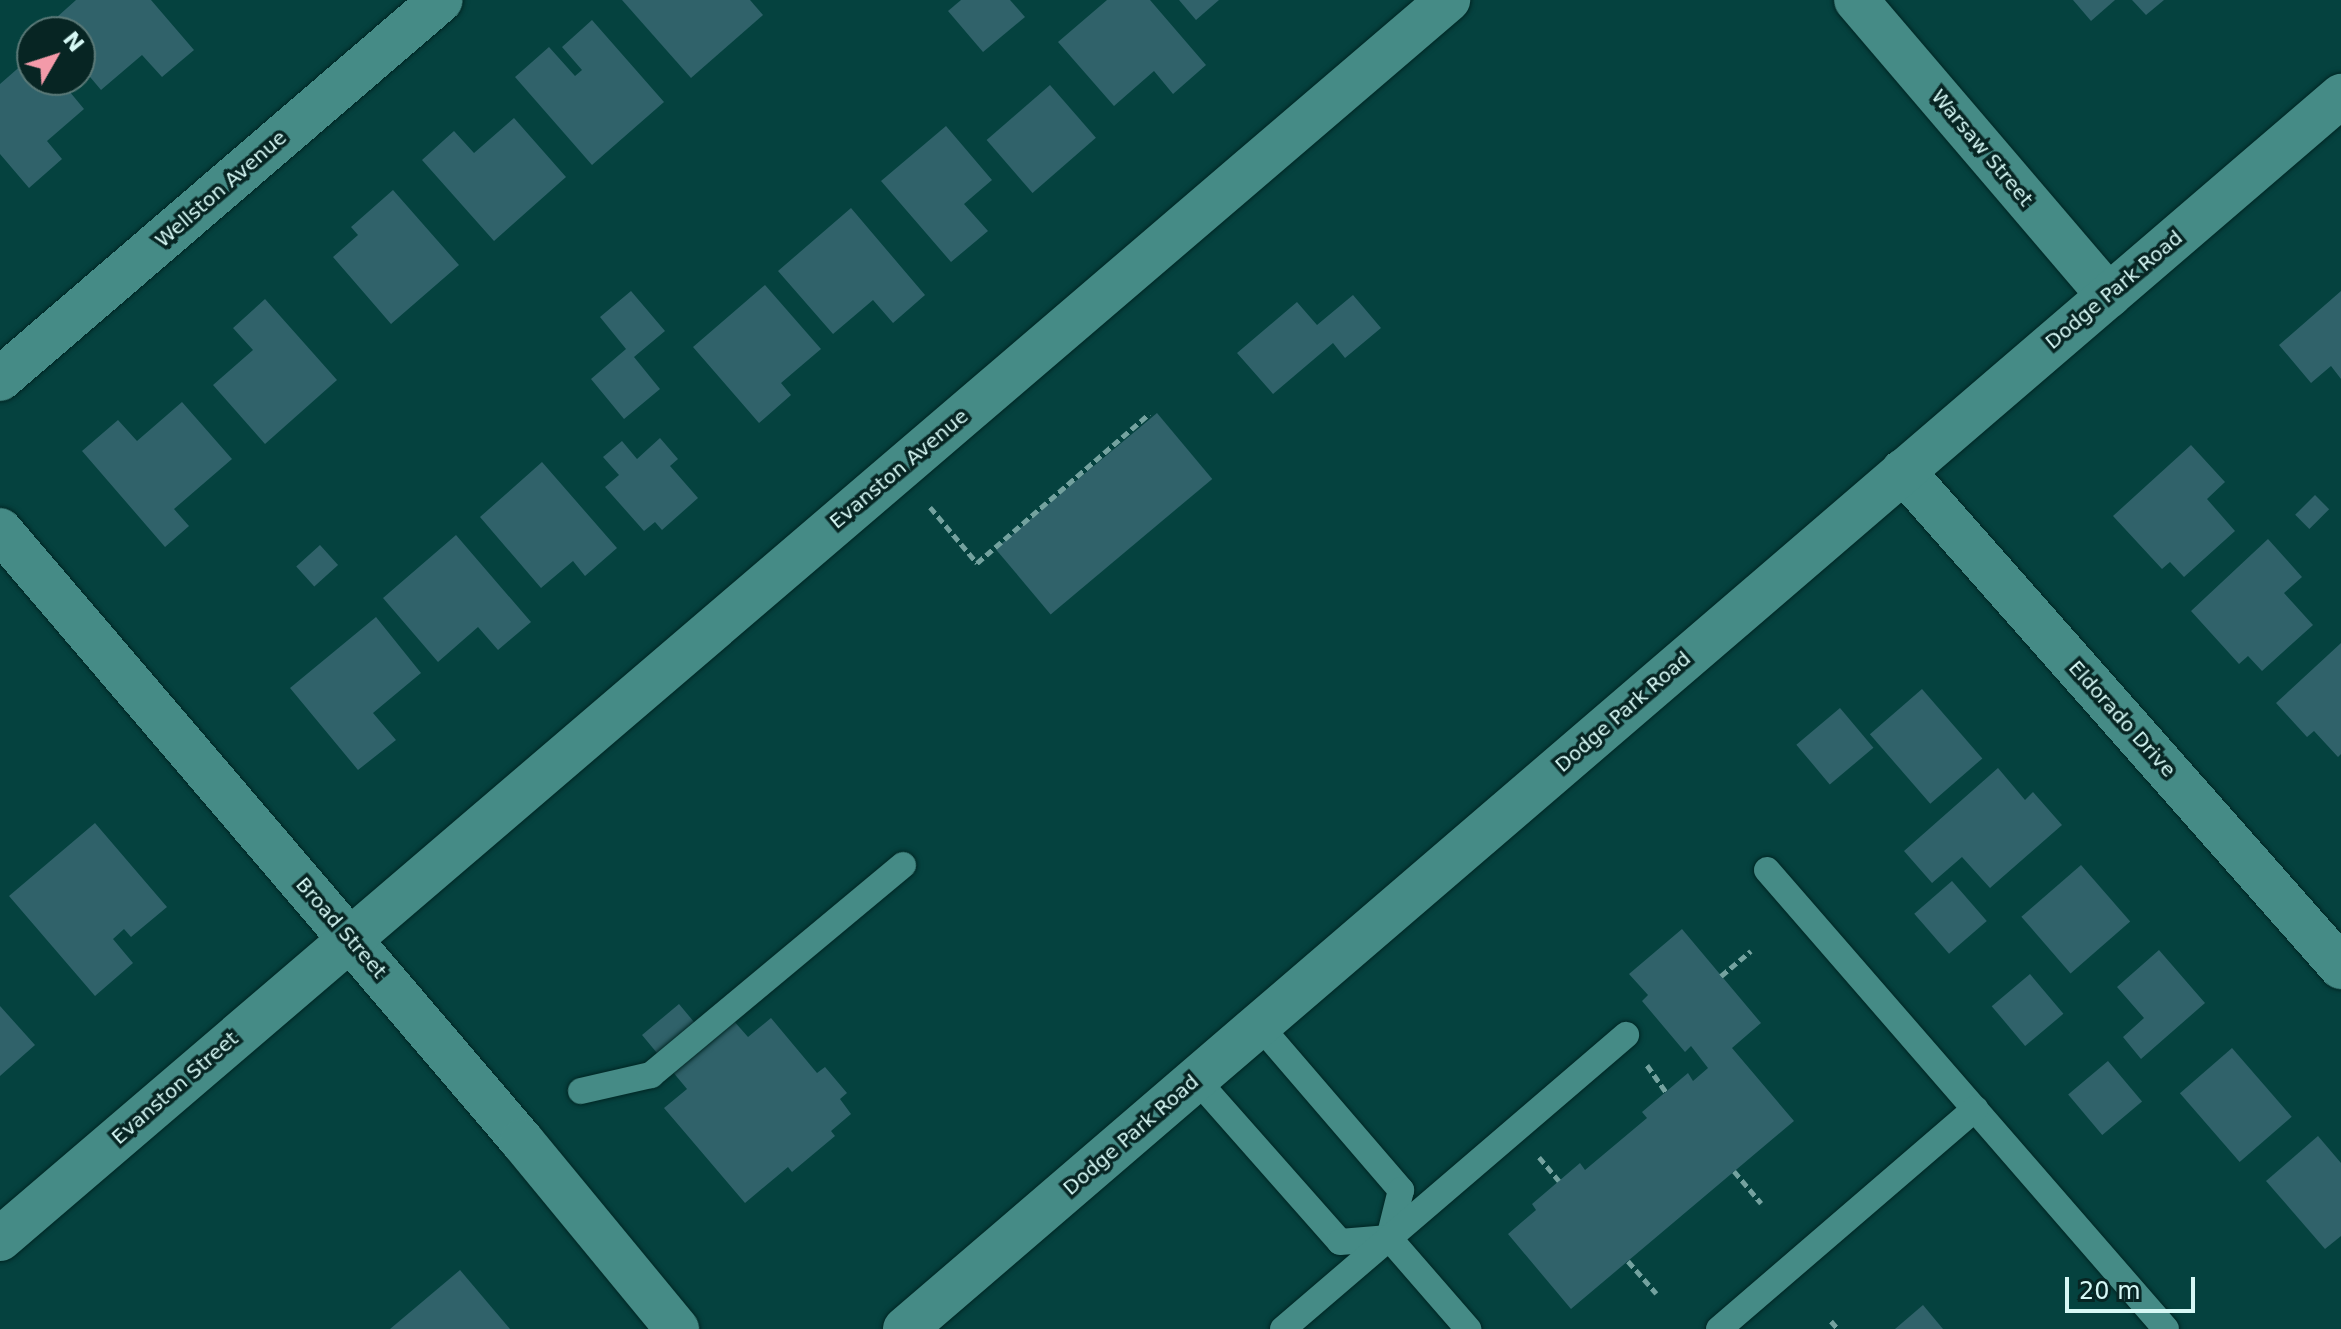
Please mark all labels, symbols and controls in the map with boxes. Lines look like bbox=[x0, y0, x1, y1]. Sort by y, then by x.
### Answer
north arrow bbox=[16, 16, 96, 96]
text: N bbox=[58, 27, 89, 57]
street label: Warsaw Street bbox=[1926, 85, 2038, 211]
street label: Wellston Avenue bbox=[151, 126, 291, 252]
street label: Dodge Park Road bbox=[2041, 226, 2187, 354]
street label: Evanston Avenue bbox=[825, 404, 973, 534]
street label: Dodge Park Road bbox=[1550, 647, 1696, 777]
street label: Eldorado Drive bbox=[2063, 656, 2181, 782]
street label: Broad Street bbox=[291, 873, 391, 983]
street label: Evanston Street bbox=[107, 1027, 243, 1149]
street label: Dodge Park Road bbox=[1058, 1070, 1204, 1200]
scale bar bbox=[2069, 1261, 2199, 1311]
text: 20 m bbox=[2079, 1277, 2141, 1305]

